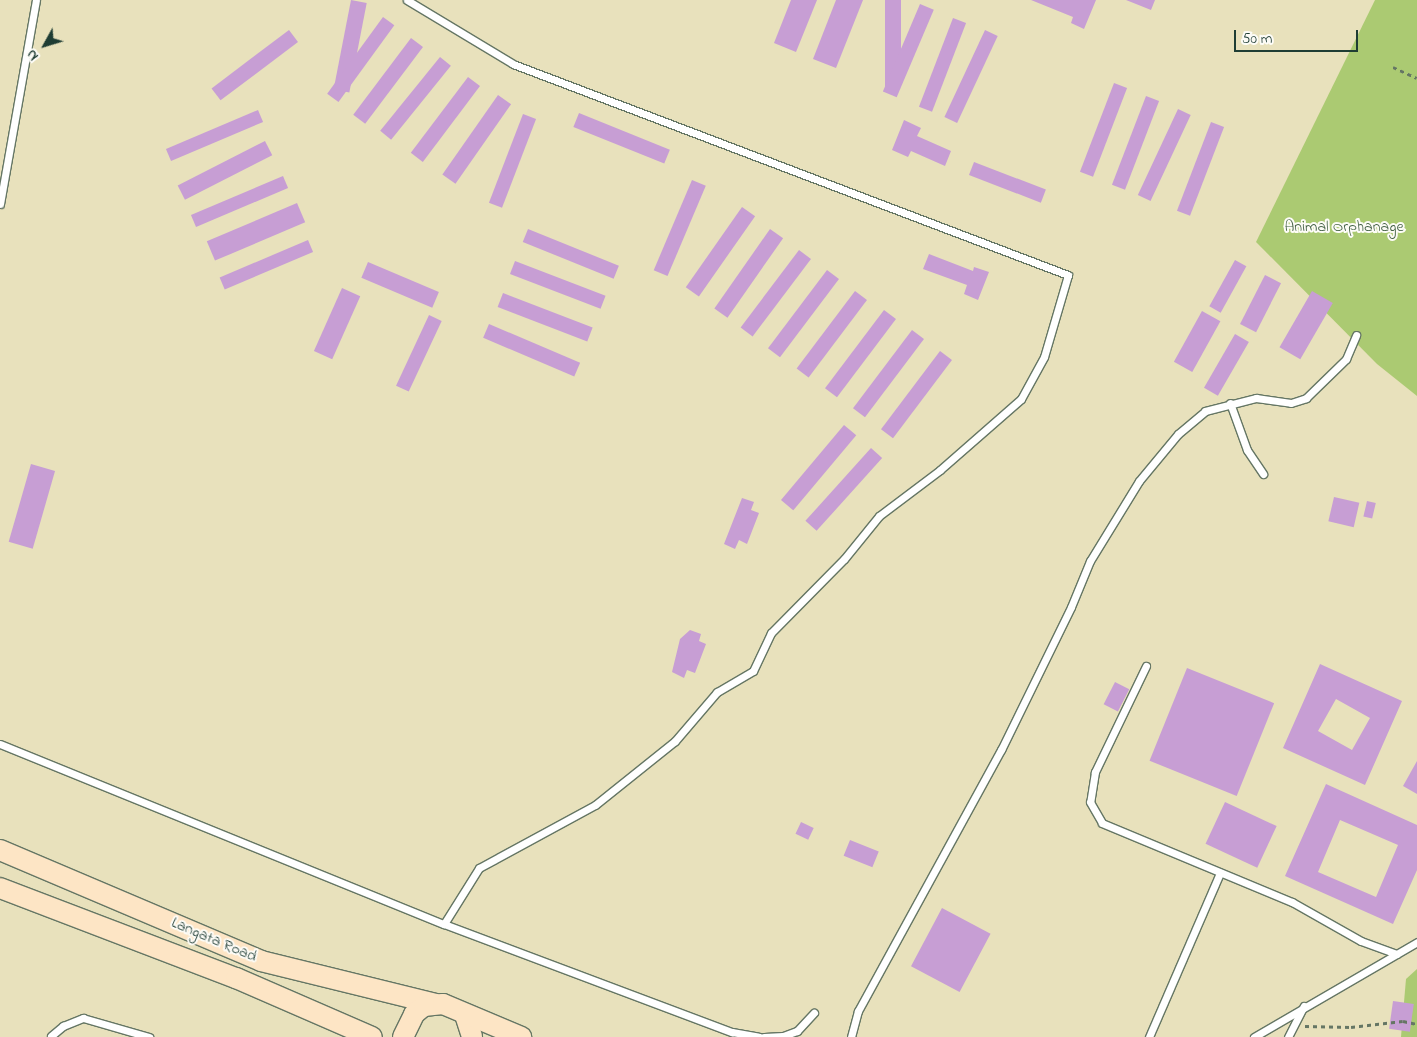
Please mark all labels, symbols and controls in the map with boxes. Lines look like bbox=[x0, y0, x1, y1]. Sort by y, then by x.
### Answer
north arrow bbox=[20, 20, 70, 70]
scale bar bbox=[1237, 20, 1361, 52]
text: 50 m bbox=[1242, 28, 1272, 50]
text: N bbox=[22, 44, 44, 65]
park label: Animal Orphanage bbox=[1284, 217, 1404, 237]
street label: Langata Road bbox=[168, 913, 260, 967]

